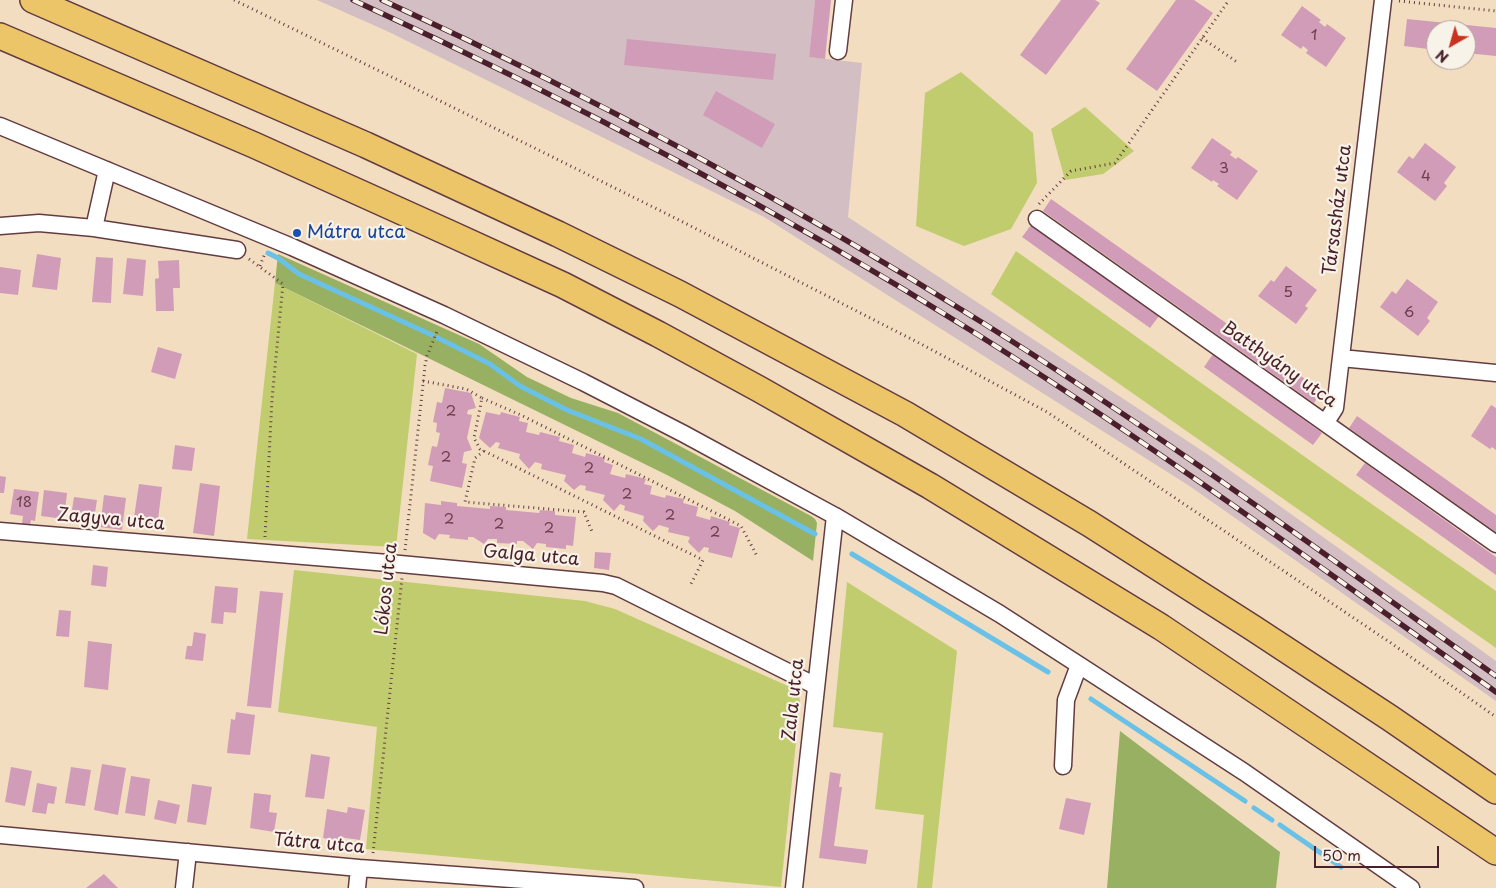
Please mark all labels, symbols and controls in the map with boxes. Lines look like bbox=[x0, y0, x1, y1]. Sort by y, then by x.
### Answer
north arrow bbox=[1426, 20, 1476, 70]
house number: 1 bbox=[1311, 27, 1317, 45]
text: N bbox=[1431, 45, 1453, 68]
street label: Társasház utca bbox=[1319, 143, 1357, 277]
house number: 3 bbox=[1219, 160, 1229, 178]
house number: 4 bbox=[1421, 168, 1431, 186]
place label: Mátra utca bbox=[307, 222, 405, 244]
marker: Mátra utca bbox=[291, 227, 303, 239]
house number: 5 bbox=[1283, 284, 1293, 302]
house number: 6 bbox=[1404, 304, 1414, 322]
street label: Batthyány utca bbox=[1217, 317, 1341, 413]
house number: 2 bbox=[446, 403, 456, 421]
house number: 2 bbox=[441, 449, 451, 467]
house number: 2 bbox=[584, 460, 594, 478]
house number: 2 bbox=[622, 486, 632, 504]
house number: 18 bbox=[16, 494, 32, 512]
street label: Zagyva utca bbox=[56, 505, 166, 535]
house number: 2 bbox=[665, 507, 675, 525]
house number: 2 bbox=[444, 511, 454, 529]
house number: 2 bbox=[494, 516, 504, 534]
house number: 2 bbox=[544, 520, 554, 538]
house number: 2 bbox=[710, 524, 720, 542]
street label: Galga utca bbox=[482, 541, 580, 571]
street label: Lókos utca bbox=[371, 542, 403, 636]
street label: Zala utca bbox=[779, 658, 809, 742]
street label: Tátra utca bbox=[272, 829, 366, 859]
scale bar bbox=[1316, 836, 1441, 868]
text: 50 m bbox=[1322, 843, 1361, 866]

